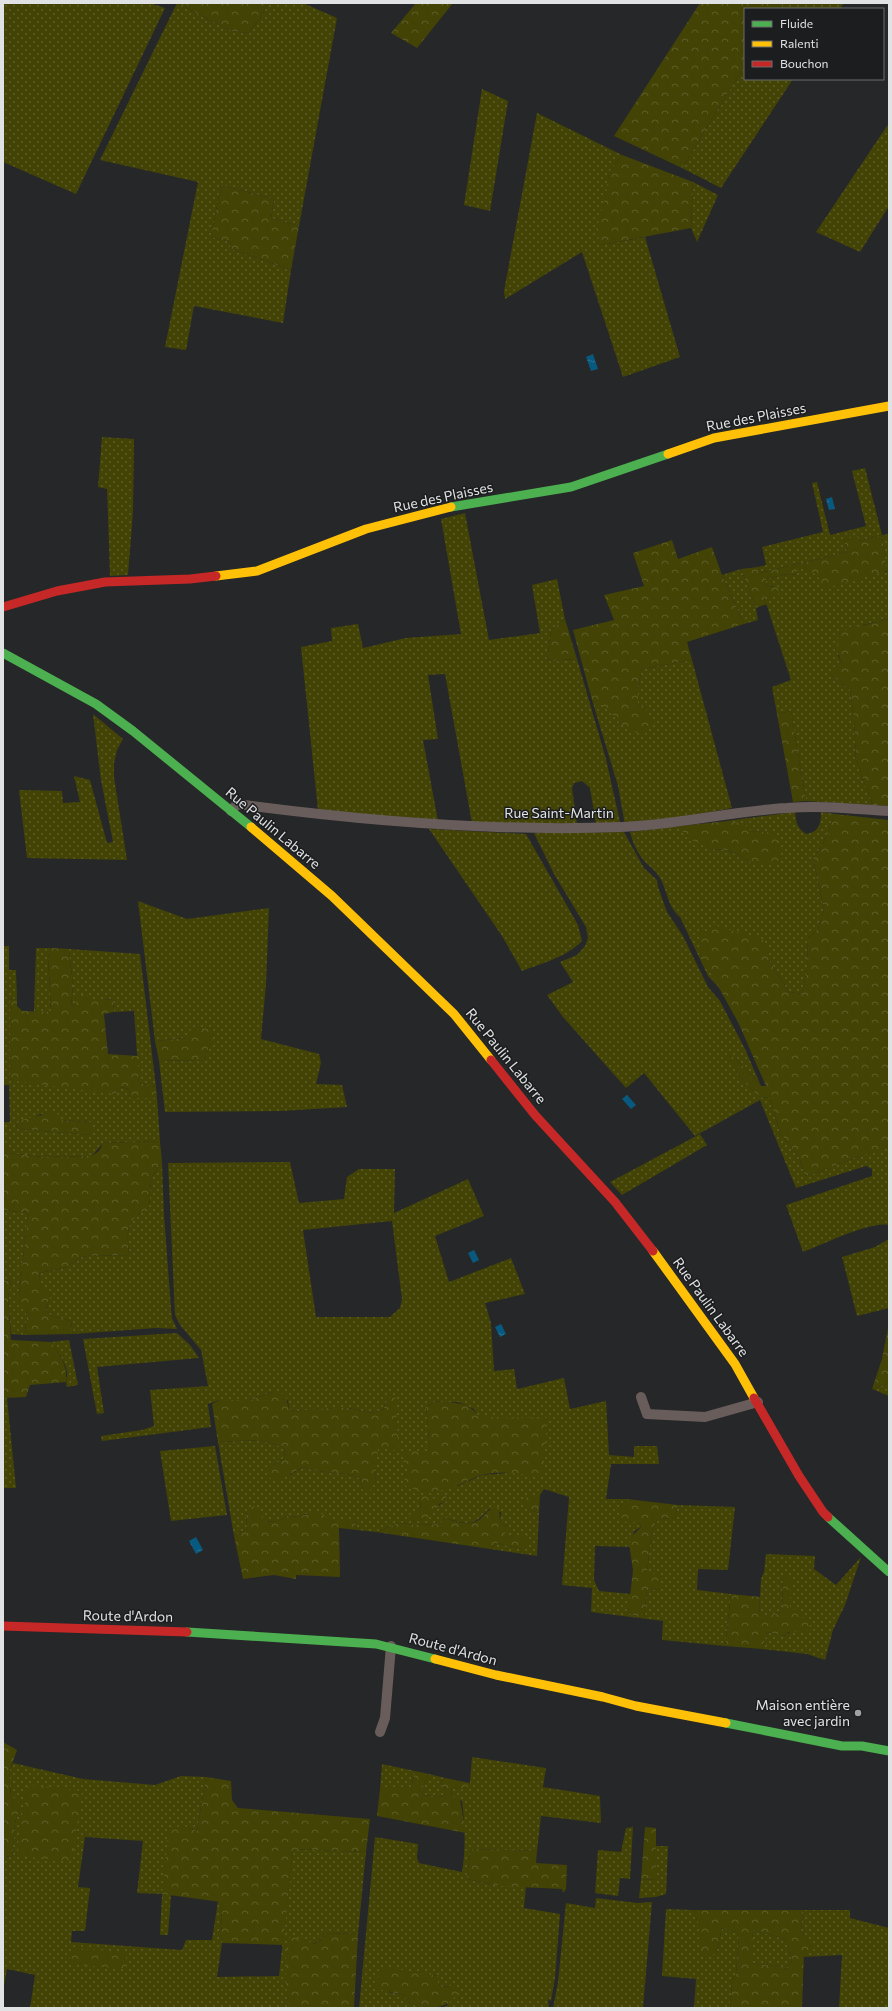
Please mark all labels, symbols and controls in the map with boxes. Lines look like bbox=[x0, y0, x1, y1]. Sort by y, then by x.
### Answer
legend bbox=[744, 8, 884, 80]
text: Fluide bbox=[780, 16, 813, 30]
text: Ralenti bbox=[780, 36, 819, 50]
text: Bouchon bbox=[780, 56, 828, 70]
street label: Rue des Plaisses bbox=[704, 398, 807, 435]
street label: Rue des Plaisses bbox=[392, 478, 494, 515]
street label: Rue Paulin Labarre bbox=[223, 783, 324, 872]
street label: Rue Saint-Martin bbox=[504, 804, 614, 821]
street label: Rue Paulin Labarre bbox=[463, 1004, 550, 1107]
street label: Rue Paulin Labarre bbox=[670, 1254, 753, 1360]
street label: Route d'Ardon bbox=[83, 1606, 173, 1625]
street label: Route d'Ardon bbox=[407, 1629, 499, 1668]
place label: Maison entière avec jardin bbox=[756, 1696, 850, 1729]
marker: Maison entière avec jardin bbox=[853, 1708, 863, 1718]

